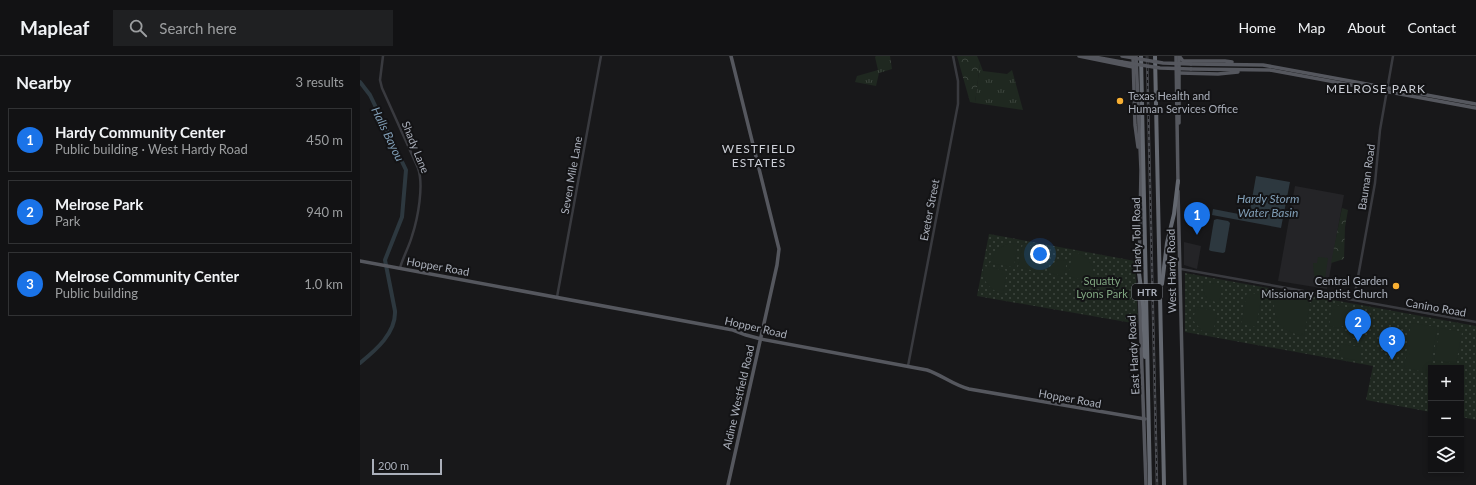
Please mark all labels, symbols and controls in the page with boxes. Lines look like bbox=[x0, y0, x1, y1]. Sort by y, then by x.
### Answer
search box bbox=[113, 10, 393, 46]
text: Mapleaf bbox=[20, 16, 89, 39]
icon: search bbox=[127, 17, 149, 39]
text: Search here bbox=[159, 19, 237, 37]
text: Home bbox=[1238, 19, 1276, 36]
text: Map bbox=[1298, 19, 1325, 36]
text: About bbox=[1347, 19, 1385, 36]
text: Contact bbox=[1407, 19, 1456, 36]
text: Nearby bbox=[16, 72, 71, 93]
text: 3 results bbox=[296, 74, 344, 90]
district label: MELROSE PARK bbox=[1326, 81, 1426, 96]
place label: Texas Health and Human Services Office bbox=[1128, 89, 1238, 115]
marker: Texas Health and Human Services Office bbox=[1115, 96, 1125, 106]
water label: Halls Bayou bbox=[368, 104, 408, 164]
street label: Shady Lane bbox=[400, 119, 432, 175]
text: Hardy Community Center bbox=[55, 123, 225, 141]
text: 1 bbox=[26, 132, 34, 148]
text: 450 m bbox=[306, 132, 343, 148]
street label: Seven Mile Lane bbox=[558, 135, 584, 215]
text: Public building · West Hardy Road bbox=[55, 141, 248, 157]
district label: WESTFIELD ESTATES bbox=[722, 141, 796, 170]
street label: Bauman Road bbox=[1355, 143, 1377, 211]
street label: Exeter Street bbox=[917, 178, 941, 242]
water label: Hardy Storm Water Basin bbox=[1237, 191, 1299, 220]
text: Melrose Park bbox=[55, 195, 143, 213]
street label: Hardy Toll Road bbox=[1129, 197, 1143, 273]
pin: 1 bbox=[1184, 202, 1210, 235]
text: 2 bbox=[26, 204, 34, 220]
text: 940 m bbox=[306, 204, 343, 220]
text: Park bbox=[55, 213, 80, 229]
street label: West Hardy Road bbox=[1164, 229, 1178, 313]
your location bbox=[1030, 244, 1050, 264]
street label: Hopper Road bbox=[406, 254, 470, 278]
text: Melrose Community Center bbox=[55, 267, 239, 285]
park label: Squatty Lyons Park bbox=[1076, 274, 1128, 300]
place label: Central Garden Missionary Baptist Church bbox=[1261, 274, 1388, 300]
text: 3 bbox=[26, 276, 34, 292]
text: 1.0 km bbox=[304, 276, 343, 292]
marker: Central Garden Missionary Baptist Church bbox=[1391, 281, 1401, 291]
road number: HTR bbox=[1132, 284, 1162, 300]
text: Public building bbox=[55, 285, 138, 301]
street label: Canino Road bbox=[1405, 295, 1467, 319]
pin: 2 bbox=[1345, 309, 1371, 342]
street label: Hopper Road bbox=[724, 314, 788, 340]
street label: East Hardy Road bbox=[1124, 315, 1142, 395]
pin: 3 bbox=[1379, 327, 1405, 360]
street label: Aldine Westfield Road bbox=[720, 344, 756, 450]
map controls bbox=[1428, 365, 1464, 473]
button: + bbox=[1428, 365, 1464, 401]
street label: Hopper Road bbox=[1038, 386, 1102, 410]
button: − bbox=[1428, 401, 1464, 437]
button: layers bbox=[1428, 437, 1464, 473]
scale bar bbox=[372, 457, 442, 476]
text: 200 m bbox=[378, 459, 409, 472]

